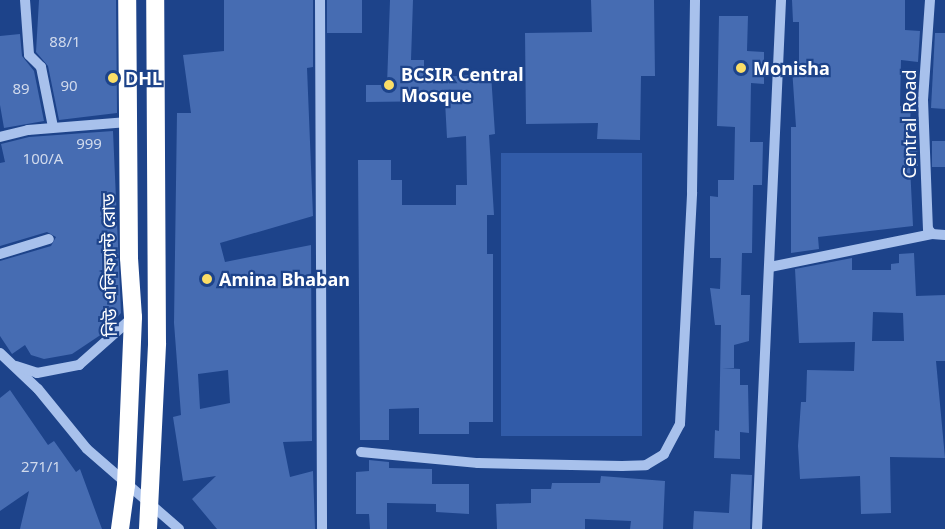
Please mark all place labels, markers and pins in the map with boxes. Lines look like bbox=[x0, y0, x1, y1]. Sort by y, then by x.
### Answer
place label: Monisha bbox=[753, 57, 830, 79]
marker: Monisha bbox=[734, 61, 748, 75]
place label: BCSIR Central Mosque bbox=[401, 64, 524, 106]
place label: DHL bbox=[125, 67, 162, 89]
marker: DHL bbox=[106, 71, 120, 85]
marker: BCSIR Central Mosque bbox=[382, 78, 396, 92]
place label: Amina Bhaban bbox=[219, 268, 350, 290]
marker: Amina Bhaban bbox=[200, 272, 214, 286]

